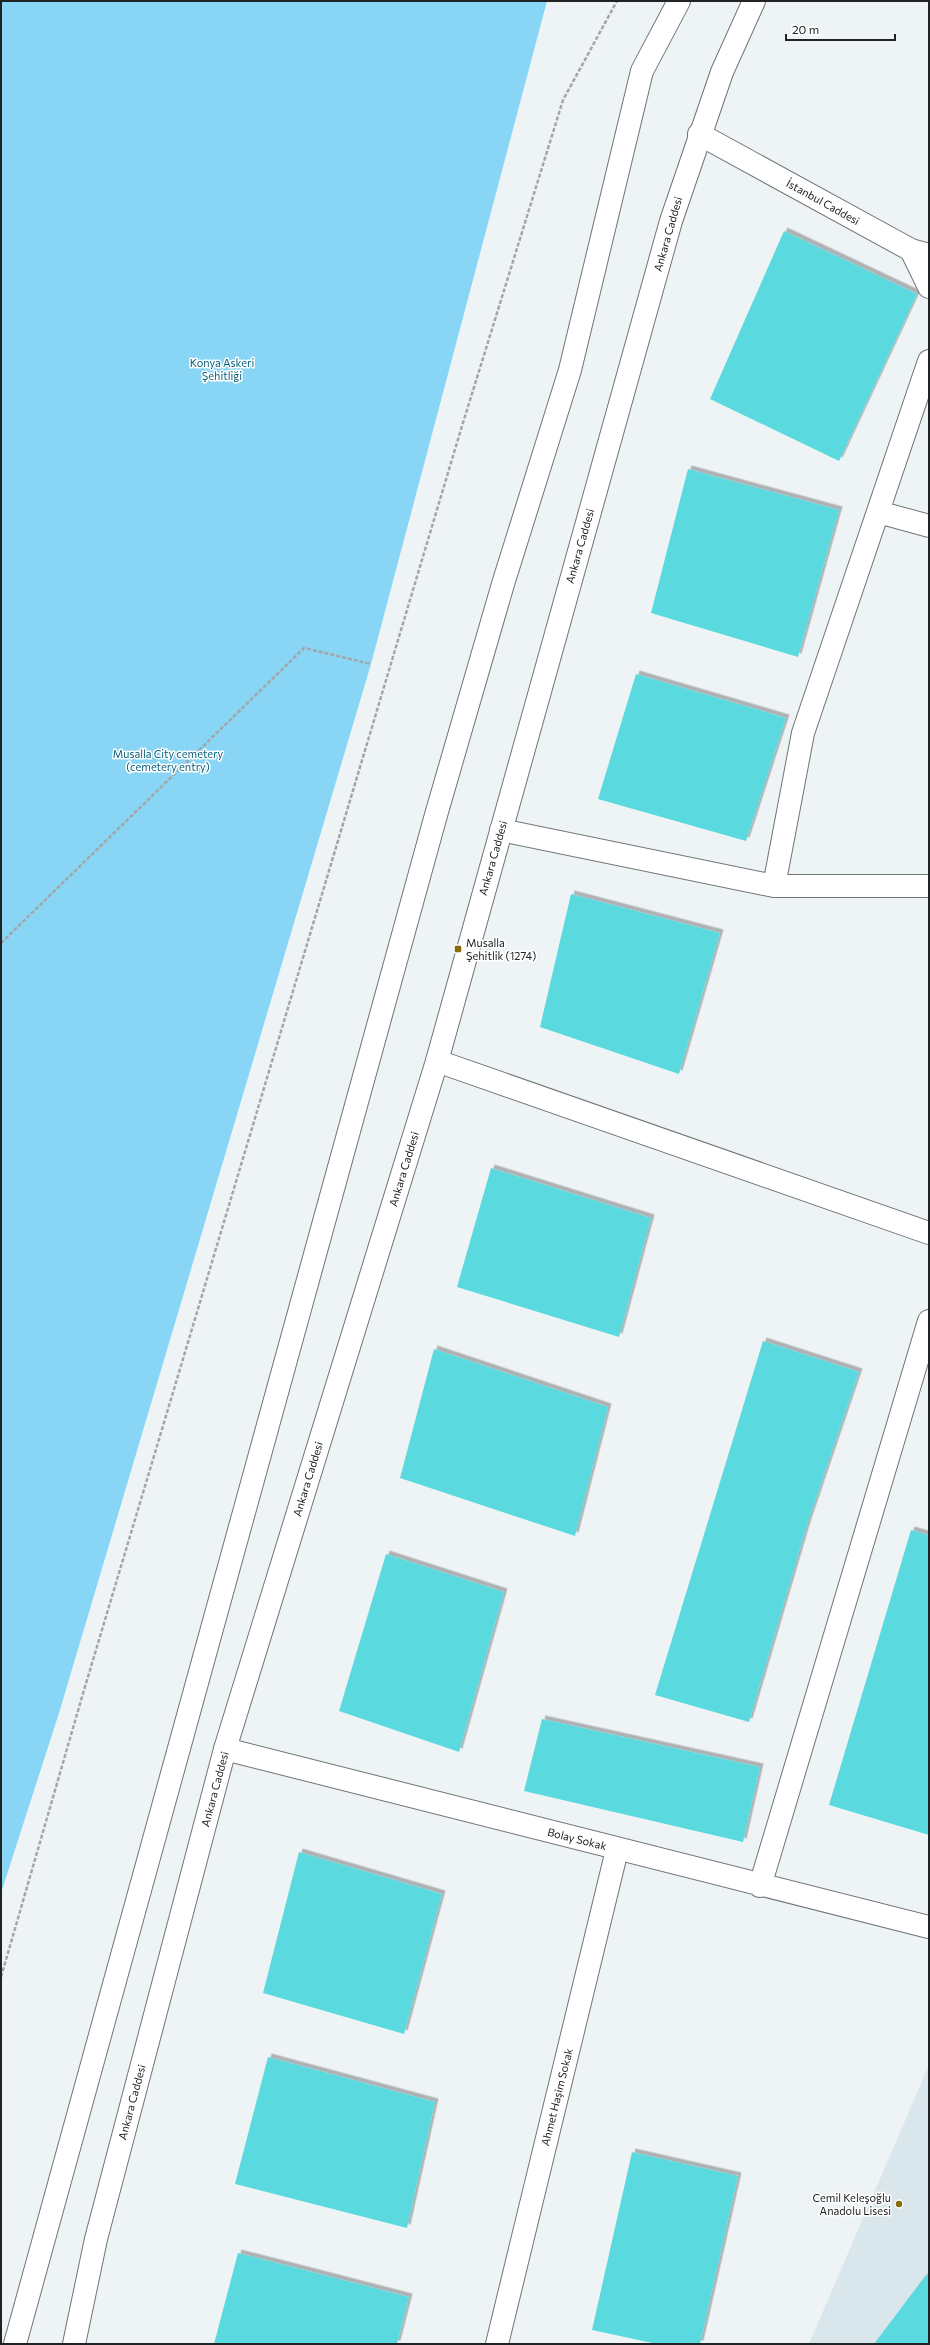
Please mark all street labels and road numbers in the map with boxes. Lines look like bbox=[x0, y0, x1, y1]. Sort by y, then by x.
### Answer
street label: İstanbul Caddesi bbox=[784, 175, 863, 227]
street label: Ankara Caddesi bbox=[651, 195, 684, 273]
street label: Ankara Caddesi bbox=[563, 507, 596, 585]
street label: Ankara Caddesi bbox=[476, 819, 509, 897]
street label: Ankara Caddesi bbox=[386, 1130, 421, 1208]
street label: Ankara Caddesi bbox=[290, 1440, 325, 1518]
street label: Ankara Caddesi bbox=[198, 1750, 231, 1828]
street label: Bolay Sokak bbox=[546, 1825, 608, 1852]
street label: Ahmet Haşim Sokak bbox=[538, 2047, 575, 2147]
street label: Ankara Caddesi bbox=[115, 2063, 148, 2141]

